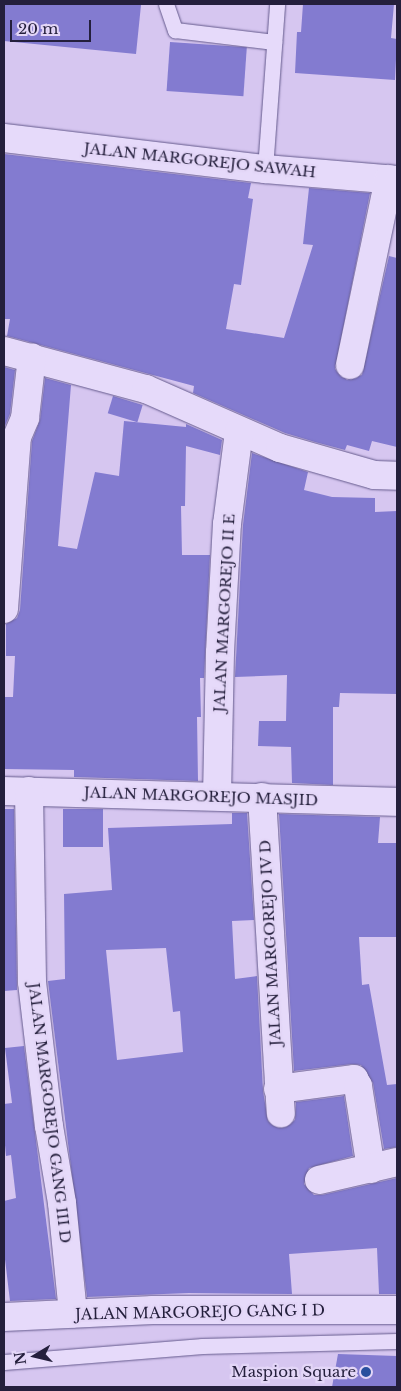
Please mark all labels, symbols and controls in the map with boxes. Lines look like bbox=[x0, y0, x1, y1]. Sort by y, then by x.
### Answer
scale bar bbox=[12, 10, 94, 42]
text: 20 m bbox=[18, 19, 58, 38]
street label: JALAN MARGOREJO SAWAH bbox=[83, 139, 317, 181]
street label: JALAN MARGOREJO II E bbox=[210, 513, 238, 713]
street label: JALAN MARGOREJO MASJID bbox=[84, 783, 318, 809]
street label: JALAN MARGOREJO IV D bbox=[256, 839, 284, 1047]
street label: JALAN MARGOREJO GANG III D bbox=[25, 982, 75, 1244]
street label: JALAN MARGOREJO GANG I D bbox=[75, 1301, 325, 1323]
north arrow bbox=[10, 1331, 60, 1381]
text: N bbox=[10, 1350, 30, 1366]
place label: Maspion Square bbox=[231, 1363, 356, 1381]
marker: Maspion Square bbox=[360, 1366, 372, 1378]

